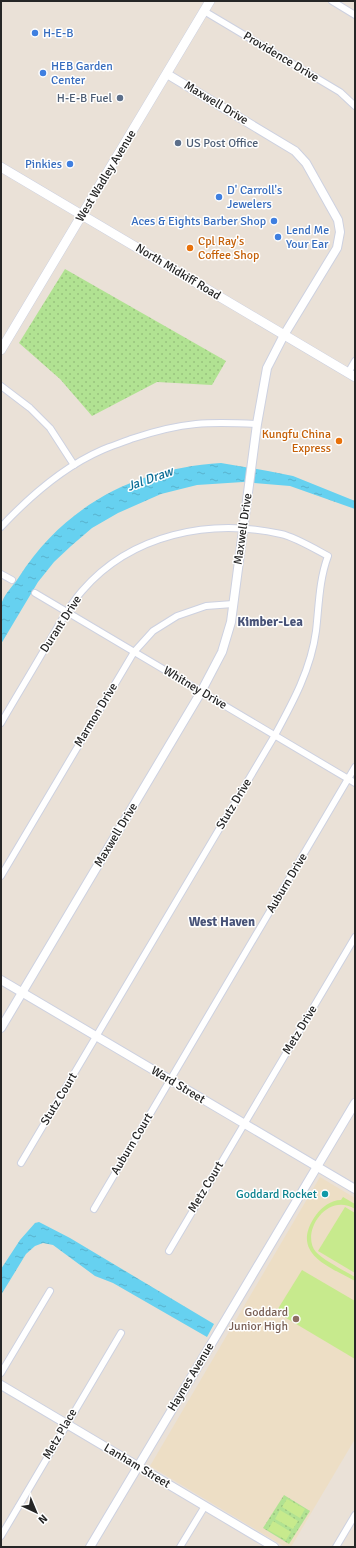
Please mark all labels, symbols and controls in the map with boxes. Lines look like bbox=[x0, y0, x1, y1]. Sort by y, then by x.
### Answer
place label: H-E-B bbox=[43, 26, 74, 41]
marker: H-E-B bbox=[30, 28, 40, 38]
street label: Providence Drive bbox=[241, 29, 321, 85]
place label: HEB Garden Center bbox=[51, 59, 113, 88]
marker: HEB Garden Center bbox=[38, 68, 48, 78]
street label: Maxwell Drive bbox=[181, 78, 251, 128]
place label: H-E-B Fuel bbox=[57, 91, 112, 106]
marker: H-E-B Fuel bbox=[115, 93, 125, 103]
street label: West Wadley Avenue bbox=[73, 127, 139, 225]
place label: US Post Office bbox=[186, 136, 258, 151]
marker: US Post Office bbox=[173, 138, 183, 148]
place label: Pinkies bbox=[25, 157, 62, 172]
marker: Pinkies bbox=[65, 159, 75, 169]
place label: D' Carroll's Jewelers bbox=[227, 183, 282, 212]
marker: D' Carroll's Jewelers bbox=[214, 192, 224, 202]
place label: Aces & Eights Barber Shop bbox=[131, 214, 266, 229]
marker: Aces & Eights Barber Shop bbox=[269, 216, 279, 226]
place label: Lend Me Your Ear bbox=[286, 223, 329, 252]
marker: Lend Me Your Ear bbox=[273, 232, 283, 242]
place label: Cpl Ray's Coffee Shop bbox=[198, 234, 259, 263]
street label: North Midkiff Road bbox=[133, 241, 223, 303]
marker: Cpl Ray's Coffee Shop bbox=[185, 243, 195, 253]
place label: Kungfu China Express bbox=[262, 427, 331, 456]
marker: Kungfu China Express bbox=[334, 436, 344, 446]
water label: Jal Draw bbox=[125, 463, 177, 495]
street label: Maxwell Drive bbox=[231, 492, 255, 566]
street label: Durant Drive bbox=[37, 593, 85, 655]
district label: Kimber-Lea bbox=[237, 614, 303, 630]
street label: Whitney Drive bbox=[160, 663, 230, 713]
street label: Marmon Drive bbox=[71, 680, 121, 750]
street label: Stutz Drive bbox=[213, 776, 255, 832]
street label: Maxwell Drive bbox=[91, 800, 141, 870]
street label: Auburn Drive bbox=[263, 850, 311, 916]
district label: West Haven bbox=[189, 914, 255, 930]
street label: Metz Drive bbox=[279, 1003, 321, 1057]
street label: Ward Street bbox=[148, 1063, 208, 1107]
street label: Stutz Court bbox=[37, 1070, 81, 1128]
street label: Auburn Court bbox=[108, 1111, 156, 1177]
street label: Metz Court bbox=[185, 1159, 227, 1215]
place label: Goddard Rocket bbox=[236, 1187, 317, 1202]
marker: Goddard Rocket bbox=[320, 1189, 330, 1199]
place label: Goddard Junior High bbox=[229, 1305, 288, 1334]
marker: Goddard Junior High bbox=[291, 1314, 301, 1324]
street label: Haynes Avenue bbox=[165, 1340, 217, 1414]
street label: Metz Place bbox=[39, 1406, 81, 1462]
street label: Lanham Street bbox=[101, 1440, 173, 1492]
north arrow bbox=[16, 1492, 56, 1532]
text: N bbox=[35, 1511, 50, 1526]

